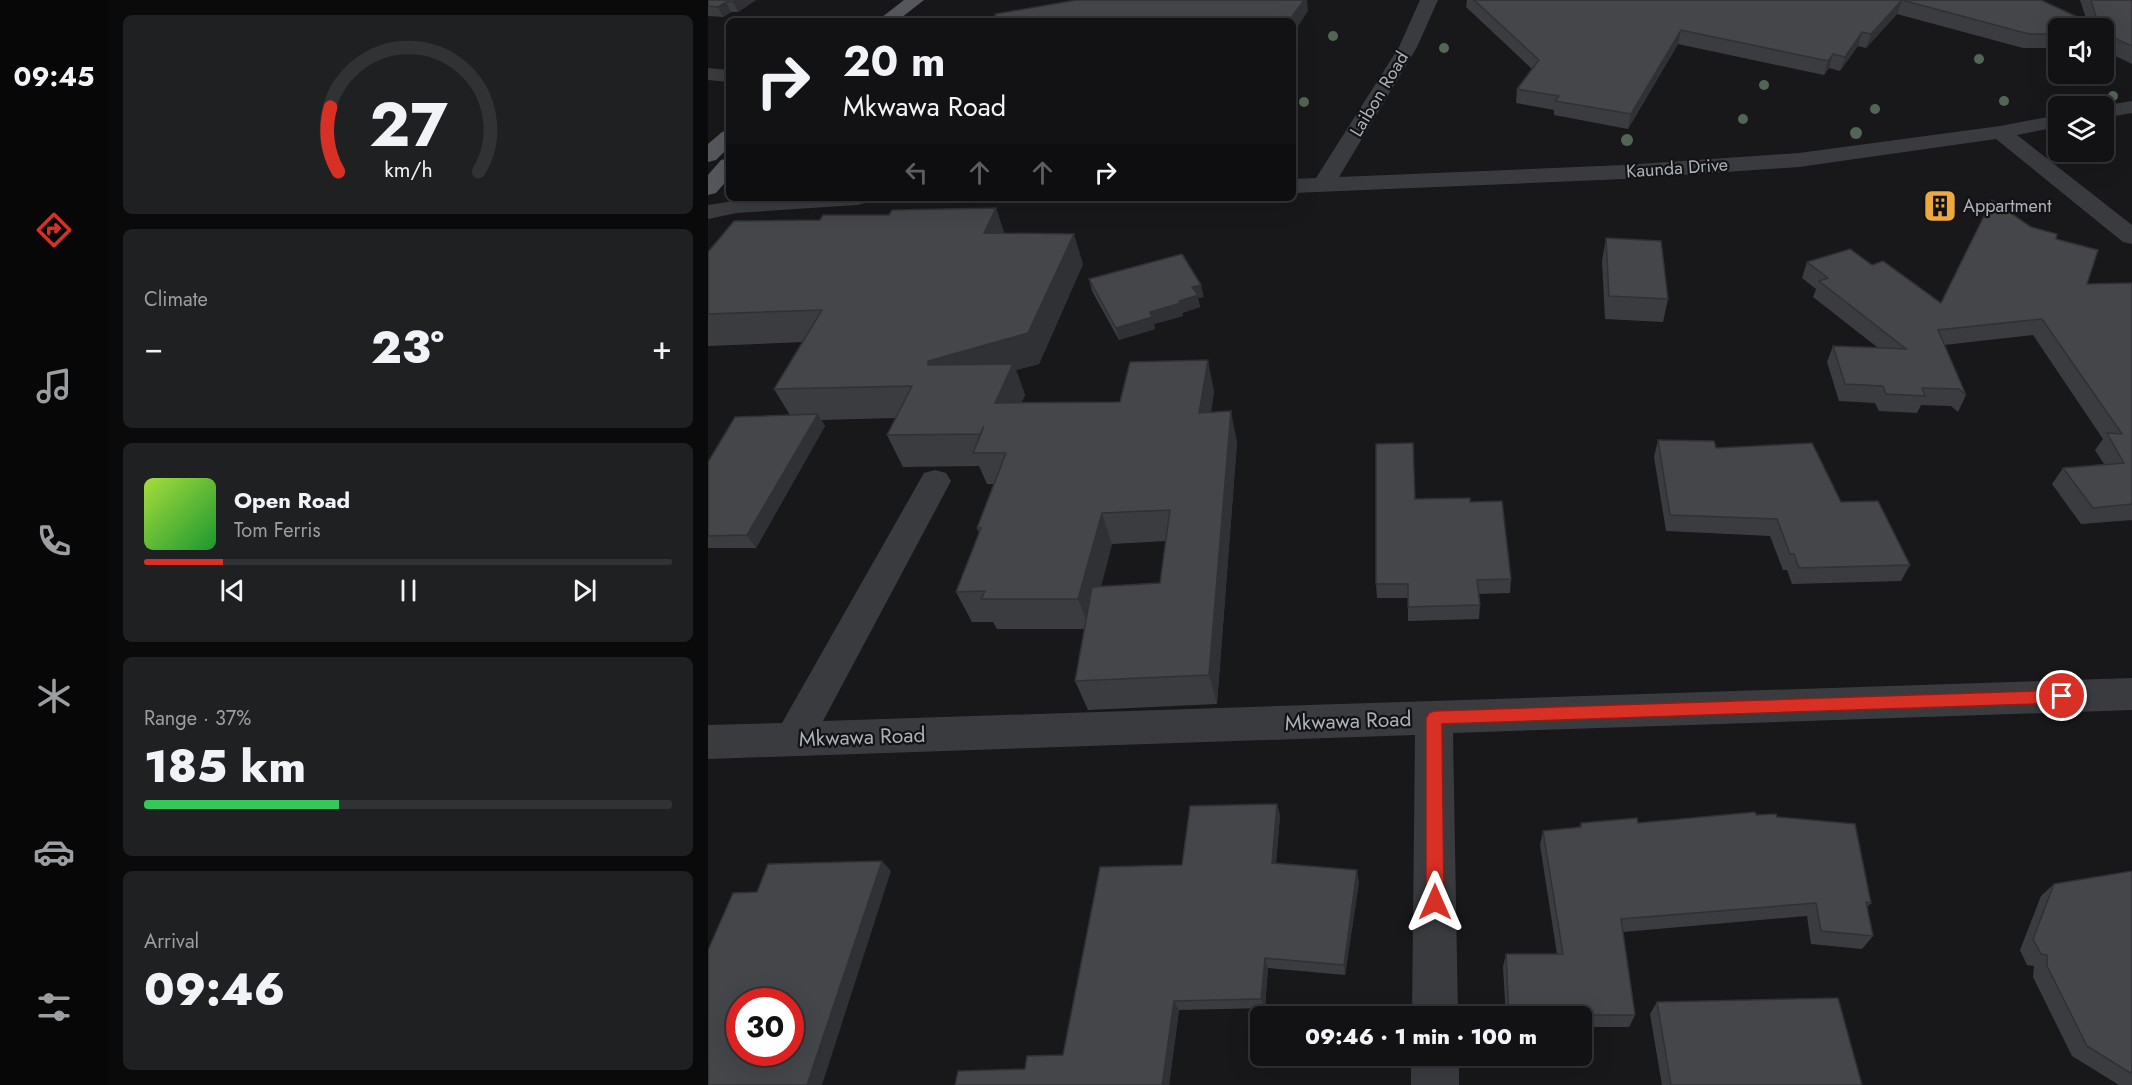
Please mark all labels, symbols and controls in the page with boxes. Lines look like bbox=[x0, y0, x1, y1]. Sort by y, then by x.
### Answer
map controls bbox=[2048, 18, 2114, 162]
button: sound bbox=[2048, 18, 2114, 84]
text: 20 m bbox=[843, 31, 945, 92]
icon: right bbox=[744, 42, 822, 120]
street label: Laibon Road bbox=[1343, 47, 1415, 141]
text: 09:45 bbox=[14, 57, 94, 96]
text: 27 bbox=[369, 79, 448, 169]
text: Mkwawa Road bbox=[843, 87, 1006, 126]
button: layers bbox=[2048, 96, 2114, 162]
street label: Kaunda Drive bbox=[1625, 151, 1729, 185]
text: km/h bbox=[384, 154, 432, 185]
icon: left bbox=[900, 156, 933, 189]
icon: ahead bbox=[963, 156, 996, 189]
icon: ahead bbox=[1026, 156, 1059, 189]
icon: right bbox=[1089, 156, 1122, 189]
building icon: Appartment bbox=[1922, 188, 1958, 224]
place label: Appartment bbox=[1963, 193, 2052, 219]
icon: directions bbox=[33, 209, 75, 251]
text: Climate bbox=[144, 285, 208, 314]
text: 23° bbox=[371, 315, 444, 380]
text: − bbox=[144, 324, 163, 371]
text: + bbox=[652, 324, 672, 371]
icon: music bbox=[33, 365, 75, 407]
text: Open Road bbox=[234, 484, 350, 516]
text: Tom Ferris bbox=[234, 516, 321, 545]
icon: phone bbox=[33, 520, 75, 562]
icon: previous bbox=[216, 574, 249, 607]
icon: pause bbox=[392, 574, 425, 607]
icon: next bbox=[568, 574, 601, 607]
pin bbox=[2036, 670, 2087, 721]
icon: climate bbox=[33, 675, 75, 717]
icon: arrive bbox=[2045, 679, 2078, 712]
text: Range · 37% bbox=[144, 704, 251, 733]
street label: Mkwawa Road bbox=[1284, 704, 1412, 738]
street label: Mkwawa Road bbox=[798, 720, 926, 754]
text: 185 km bbox=[144, 734, 306, 799]
icon: car bbox=[33, 831, 75, 873]
position arrow bbox=[1403, 870, 1467, 934]
text: Arrival bbox=[144, 927, 199, 956]
text: 09:46 bbox=[144, 957, 285, 1022]
icon: filters bbox=[33, 986, 75, 1028]
speed limit sign: 30 bbox=[726, 988, 804, 1066]
text: 09:46 · 1 min · 100 m bbox=[1305, 1020, 1537, 1052]

